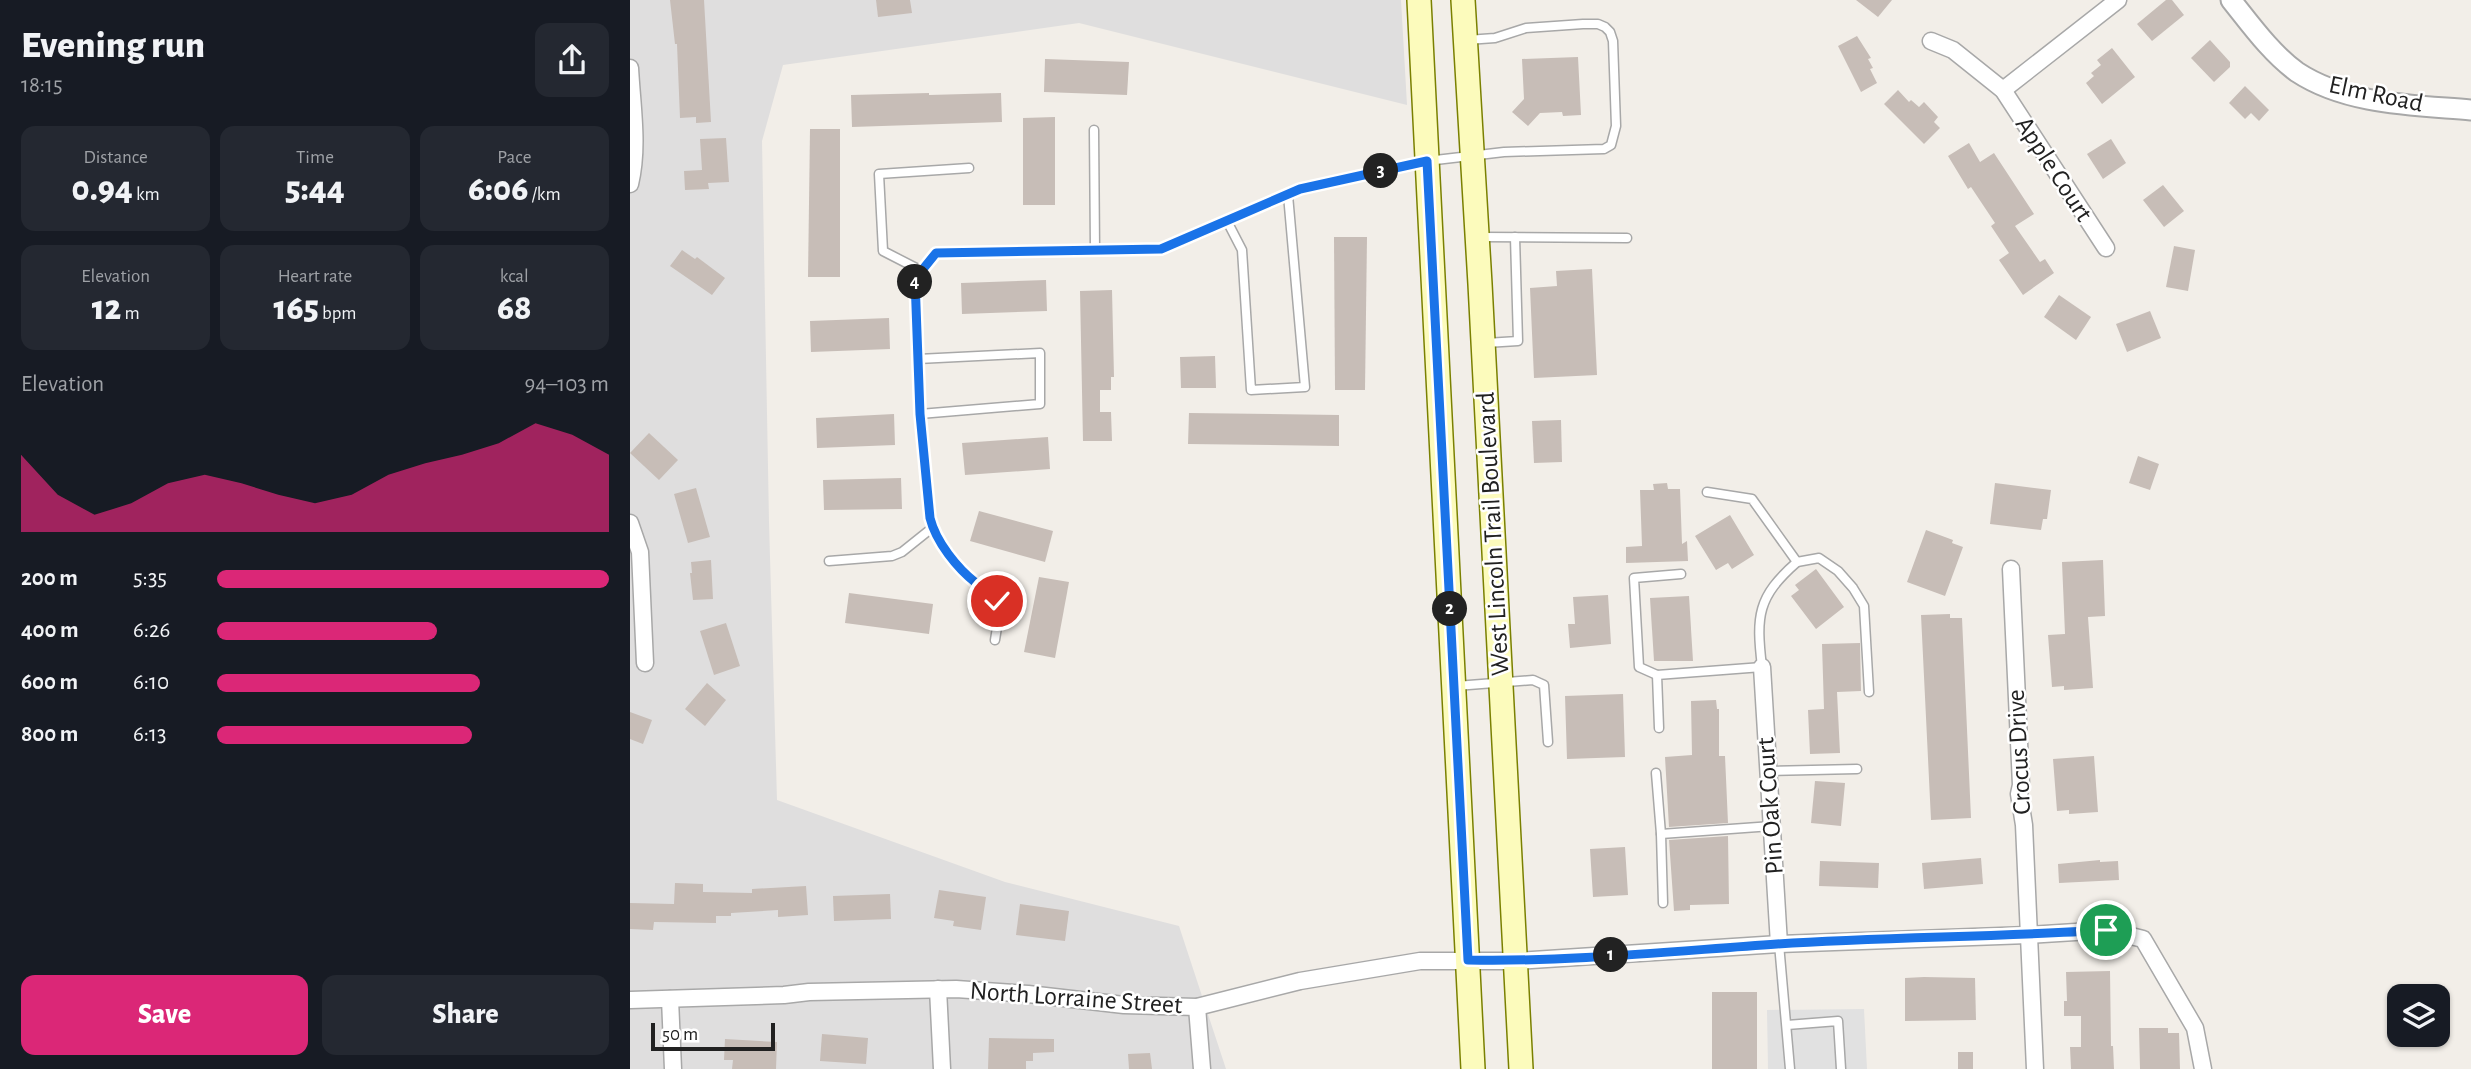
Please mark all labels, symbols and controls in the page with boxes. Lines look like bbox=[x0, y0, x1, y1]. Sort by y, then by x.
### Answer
button: share bbox=[535, 23, 609, 97]
text: Evening run bbox=[21, 27, 205, 65]
street label: Elm Road bbox=[2326, 71, 2426, 117]
text: 18:15 bbox=[21, 74, 63, 97]
street label: Apple Court bbox=[2011, 112, 2097, 226]
text: Distance bbox=[83, 148, 148, 167]
text: Time bbox=[296, 148, 334, 167]
text: Pace bbox=[497, 148, 531, 167]
pin: 3 bbox=[1364, 154, 1398, 188]
text: 3 bbox=[1376, 161, 1385, 180]
text: 0.94 bbox=[72, 172, 133, 207]
text: 5:44 bbox=[285, 172, 345, 207]
text: 6:06 bbox=[468, 172, 528, 207]
text: km bbox=[133, 185, 160, 204]
text: /km bbox=[528, 185, 561, 204]
pin: 4 bbox=[898, 264, 932, 300]
text: Elevation bbox=[81, 267, 150, 286]
text: Heart rate bbox=[278, 267, 352, 286]
text: kcal bbox=[500, 267, 529, 286]
text: 4 bbox=[910, 272, 919, 291]
text: 12 bbox=[92, 291, 121, 326]
text: 165 bbox=[274, 291, 319, 326]
text: 68 bbox=[497, 291, 532, 326]
text: m bbox=[121, 304, 140, 323]
text: bpm bbox=[319, 304, 356, 323]
text: Elevation bbox=[21, 373, 104, 396]
text: 94–103 m bbox=[524, 373, 609, 396]
street label: West Lincoln Trail Boulevard bbox=[1473, 391, 1513, 677]
text: 200 m bbox=[21, 567, 78, 590]
text: 5:35 bbox=[133, 567, 167, 590]
pin bbox=[967, 571, 1027, 631]
icon: check bbox=[978, 582, 1016, 620]
pin: 2 bbox=[1432, 592, 1468, 626]
text: 2 bbox=[1445, 599, 1454, 618]
text: 400 m bbox=[21, 619, 79, 642]
text: 6:26 bbox=[133, 619, 170, 642]
text: 600 m bbox=[21, 671, 78, 694]
text: 6:10 bbox=[133, 671, 169, 694]
street label: Crocus Drive bbox=[2003, 689, 2035, 815]
text: 800 m bbox=[21, 723, 78, 746]
text: 6:13 bbox=[133, 723, 166, 746]
street label: Pin Oak Court bbox=[1752, 736, 1788, 876]
pin bbox=[2076, 900, 2136, 960]
icon: arrive bbox=[2087, 911, 2125, 949]
pin: 1 bbox=[1594, 937, 1628, 972]
text: 1 bbox=[1607, 945, 1614, 964]
button: Save bbox=[21, 975, 308, 1055]
button: Share bbox=[322, 975, 609, 1055]
street label: North Lorraine Street bbox=[969, 978, 1183, 1018]
map controls bbox=[2387, 984, 2450, 1047]
button: layers bbox=[2387, 984, 2450, 1047]
scale bar bbox=[651, 1020, 775, 1052]
text: 50 m bbox=[662, 1025, 698, 1044]

